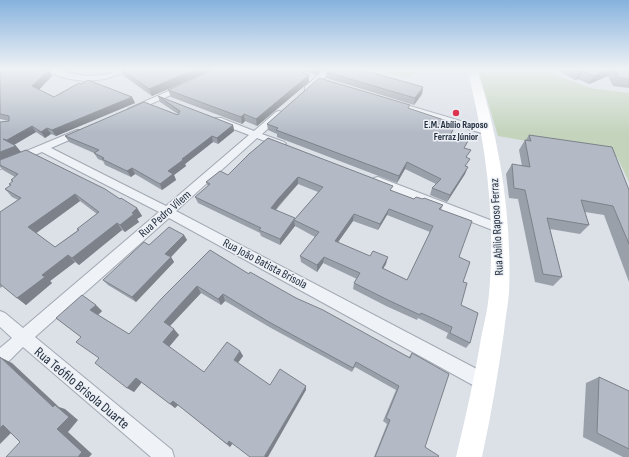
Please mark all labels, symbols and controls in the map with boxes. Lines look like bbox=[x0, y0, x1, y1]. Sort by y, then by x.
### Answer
marker: E.M. Abílio Raposo Ferraz Júnior bbox=[451, 108, 461, 118]
place label: E.M. Abílio Raposo Ferraz Júnior bbox=[424, 119, 488, 143]
street label: Rua Abílio Raposo Ferraz bbox=[487, 177, 507, 276]
street label: Rua Pedro Vilem bbox=[136, 187, 194, 241]
street label: Rua João Batista Brisola bbox=[220, 235, 310, 293]
street label: Rua Teófilo Brisola Duarte bbox=[31, 343, 133, 433]

